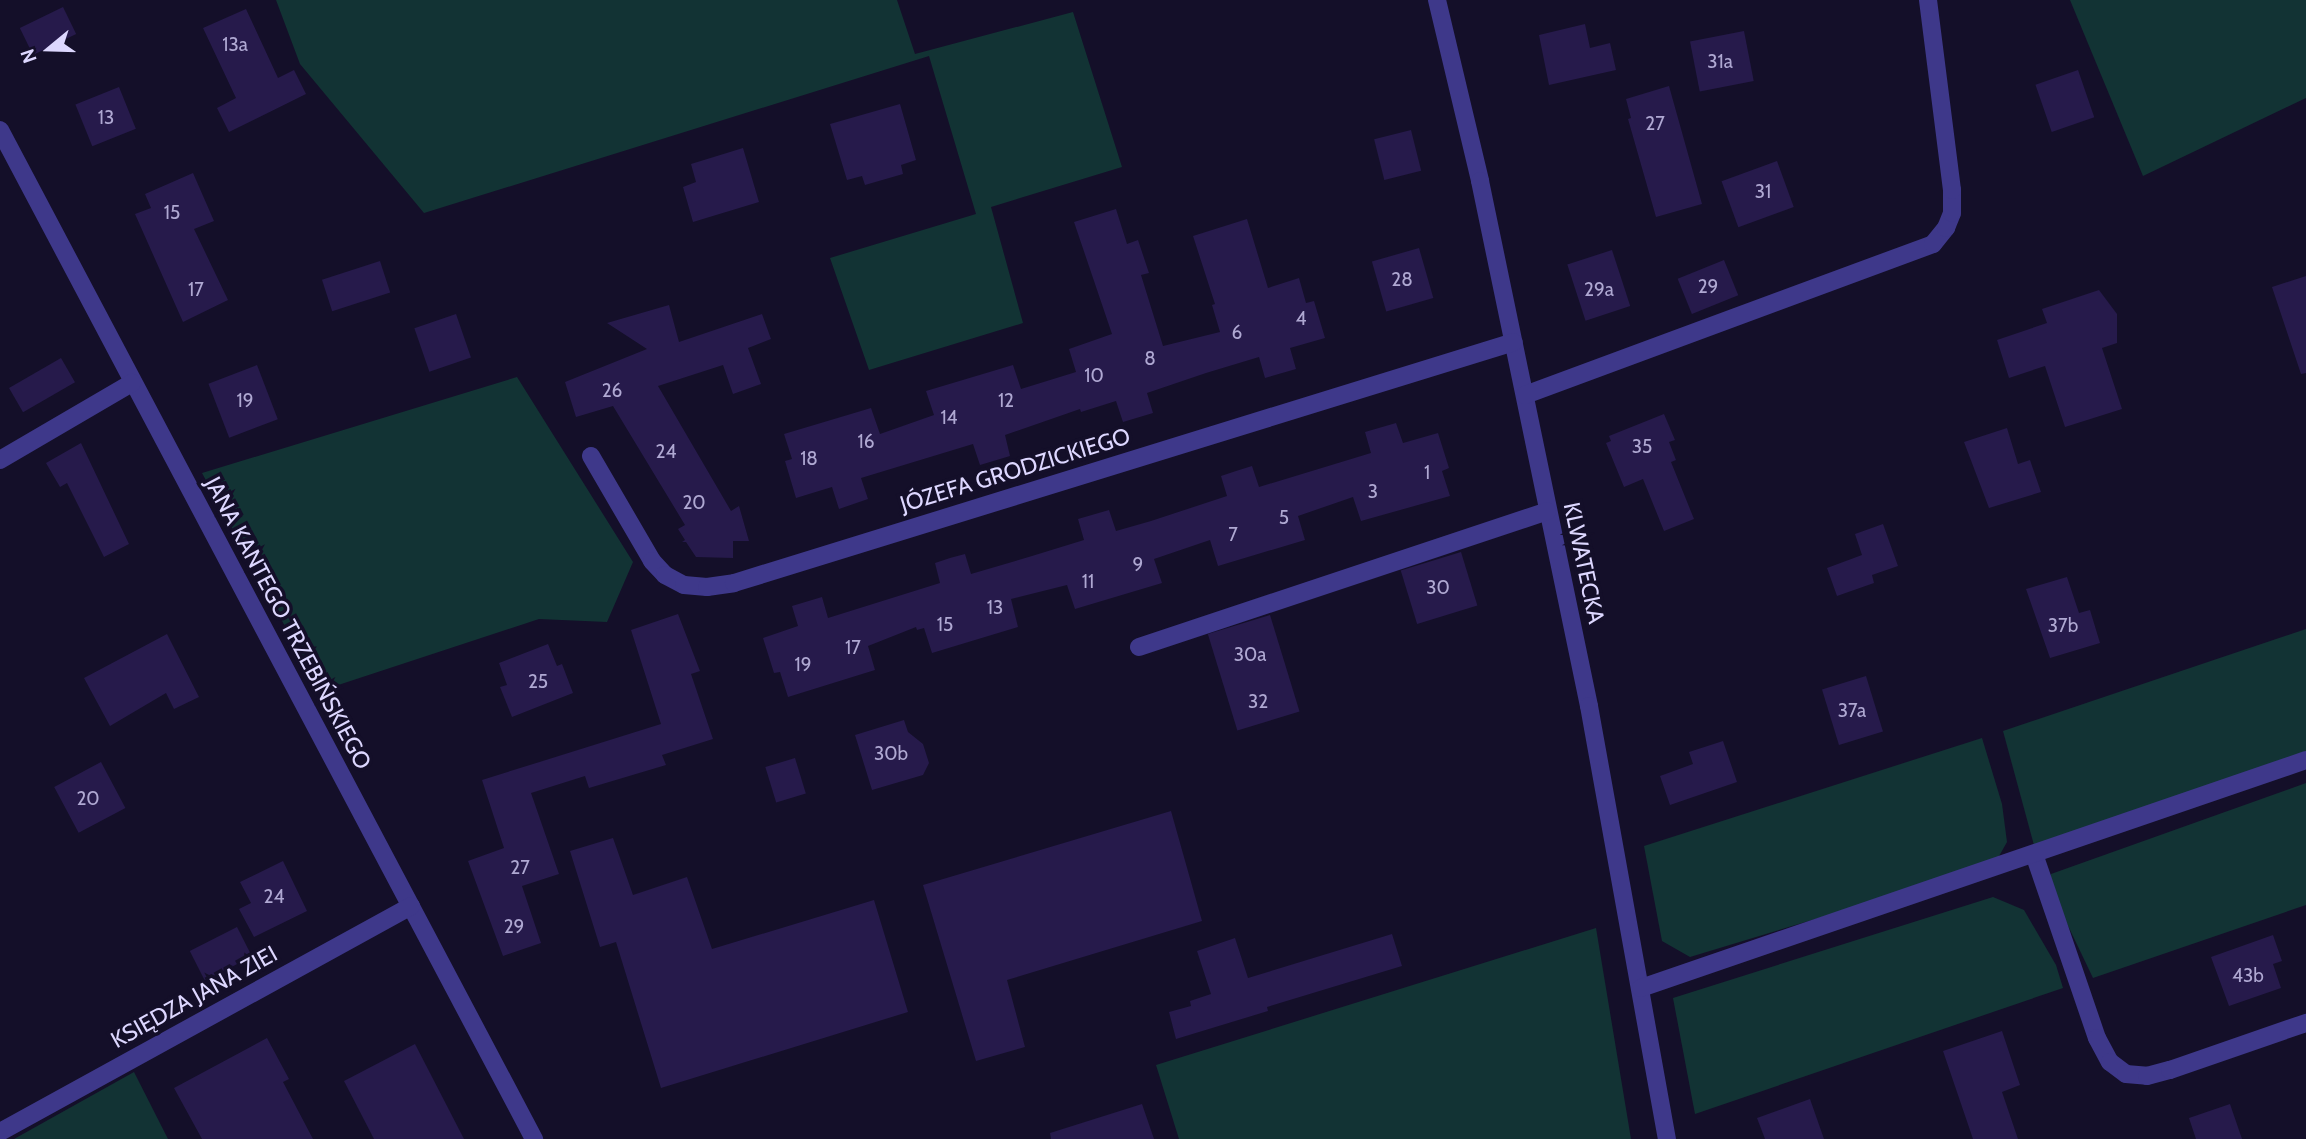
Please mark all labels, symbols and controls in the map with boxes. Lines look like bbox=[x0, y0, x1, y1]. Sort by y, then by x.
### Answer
north arrow bbox=[14, 14, 84, 84]
house number: 13a bbox=[222, 34, 248, 56]
text: N bbox=[16, 46, 42, 66]
house number: 31a bbox=[1707, 51, 1733, 73]
house number: 13 bbox=[98, 107, 114, 129]
house number: 27 bbox=[1645, 113, 1665, 135]
house number: 31 bbox=[1755, 181, 1771, 203]
house number: 15 bbox=[164, 202, 180, 224]
house number: 28 bbox=[1391, 269, 1413, 291]
house number: 29 bbox=[1698, 276, 1718, 298]
house number: 17 bbox=[188, 279, 204, 301]
house number: 29a bbox=[1584, 279, 1614, 301]
house number: 4 bbox=[1296, 308, 1306, 330]
house number: 6 bbox=[1232, 322, 1242, 344]
house number: 8 bbox=[1144, 348, 1156, 370]
house number: 10 bbox=[1084, 365, 1104, 387]
house number: 26 bbox=[602, 380, 622, 402]
house number: 19 bbox=[237, 390, 253, 412]
house number: 12 bbox=[998, 390, 1014, 412]
house number: 14 bbox=[940, 407, 958, 429]
street label: JÓZEFA GRODZICKIEGO bbox=[897, 422, 1133, 518]
house number: 16 bbox=[858, 431, 874, 453]
house number: 35 bbox=[1632, 436, 1652, 458]
house number: 24 bbox=[656, 441, 676, 463]
house number: 18 bbox=[800, 448, 818, 470]
house number: 1 bbox=[1424, 462, 1430, 484]
street label: JANA KANTEGO TRZEBIŃSKIEGO bbox=[199, 472, 377, 774]
house number: 3 bbox=[1368, 481, 1378, 503]
house number: 20 bbox=[682, 492, 706, 514]
street label: KLWATECKA bbox=[1558, 500, 1610, 626]
house number: 5 bbox=[1279, 507, 1289, 529]
house number: 7 bbox=[1228, 524, 1238, 546]
house number: 9 bbox=[1133, 554, 1143, 576]
house number: 11 bbox=[1082, 571, 1094, 593]
house number: 30 bbox=[1426, 577, 1450, 599]
house number: 13 bbox=[987, 597, 1003, 619]
house number: 15 bbox=[937, 614, 953, 636]
house number: 37b bbox=[2048, 615, 2078, 637]
house number: 17 bbox=[845, 637, 861, 659]
house number: 30a bbox=[1234, 644, 1266, 666]
house number: 19 bbox=[795, 654, 811, 676]
house number: 25 bbox=[528, 671, 548, 693]
house number: 32 bbox=[1248, 691, 1268, 713]
house number: 37a bbox=[1838, 700, 1866, 722]
house number: 30b bbox=[874, 743, 908, 765]
house number: 20 bbox=[76, 788, 100, 810]
house number: 27 bbox=[510, 857, 530, 879]
house number: 24 bbox=[264, 886, 284, 908]
house number: 29 bbox=[504, 916, 524, 938]
street label: KSIĘDZA JANA ZIEI bbox=[106, 940, 282, 1054]
house number: 43b bbox=[2232, 965, 2264, 987]

